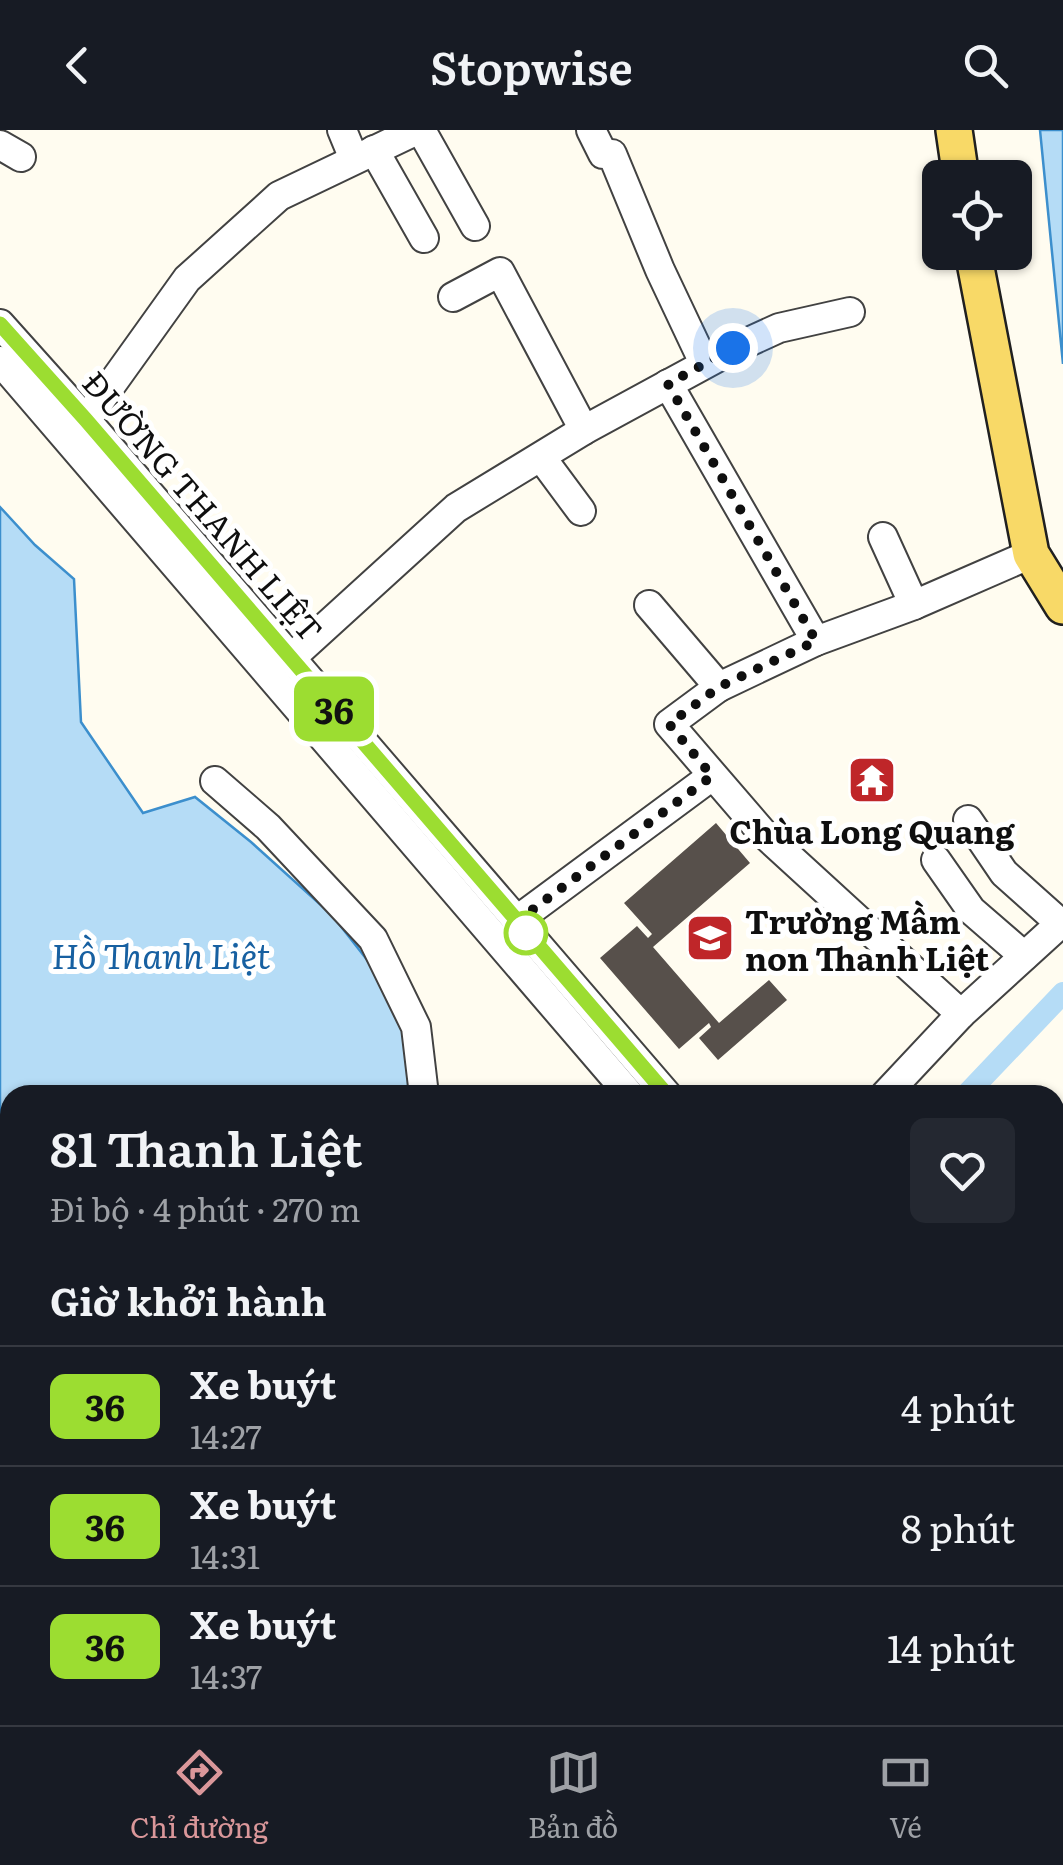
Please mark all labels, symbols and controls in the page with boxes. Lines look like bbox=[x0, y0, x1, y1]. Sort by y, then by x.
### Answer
text: Stopwise bbox=[430, 32, 633, 99]
icon: back bbox=[50, 38, 105, 93]
icon: search bbox=[958, 38, 1013, 93]
map controls bbox=[922, 160, 1032, 270]
button: locate bbox=[922, 160, 1032, 270]
your location bbox=[708, 323, 758, 373]
street label: ĐƯỜNG THANH LIỆT bbox=[73, 359, 335, 651]
line badge: 36 bbox=[289, 676, 379, 742]
text: 36 bbox=[314, 683, 354, 735]
temple icon: Chùa Long Quang bbox=[846, 754, 898, 806]
place label: Chùa Long Quang bbox=[729, 806, 1015, 854]
place label: Trường Mầm non Thanh Liệt bbox=[745, 896, 989, 981]
unlabelled marker bbox=[505, 912, 547, 954]
school or university icon: Trường Mầm non Thanh Liệt bbox=[684, 912, 736, 964]
water label: Hồ Thanh Liệt bbox=[51, 928, 271, 980]
text: 81 Thanh Liệt bbox=[50, 1111, 362, 1182]
button: heart bbox=[910, 1118, 1015, 1223]
text: Đi bộ · 4 phút · 270 m bbox=[50, 1184, 361, 1232]
text: Giờ khởi hành bbox=[50, 1271, 327, 1328]
text: Xe buýt bbox=[190, 1354, 336, 1411]
text: 4 phút bbox=[901, 1378, 1015, 1435]
text: 36 bbox=[85, 1380, 125, 1432]
text: 14:27 bbox=[190, 1411, 262, 1459]
text: Xe buýt bbox=[190, 1474, 336, 1531]
text: 8 phút bbox=[901, 1498, 1015, 1555]
text: 36 bbox=[85, 1500, 125, 1552]
text: 14:31 bbox=[190, 1531, 260, 1579]
text: Xe buýt bbox=[190, 1594, 336, 1651]
text: 14 phút bbox=[887, 1618, 1015, 1675]
text: 36 bbox=[85, 1620, 125, 1672]
text: 14:37 bbox=[190, 1651, 262, 1699]
tab: Chỉ đường bbox=[130, 1745, 268, 1847]
tab: Bản đồ bbox=[528, 1745, 618, 1847]
tab: Vé bbox=[878, 1745, 933, 1847]

